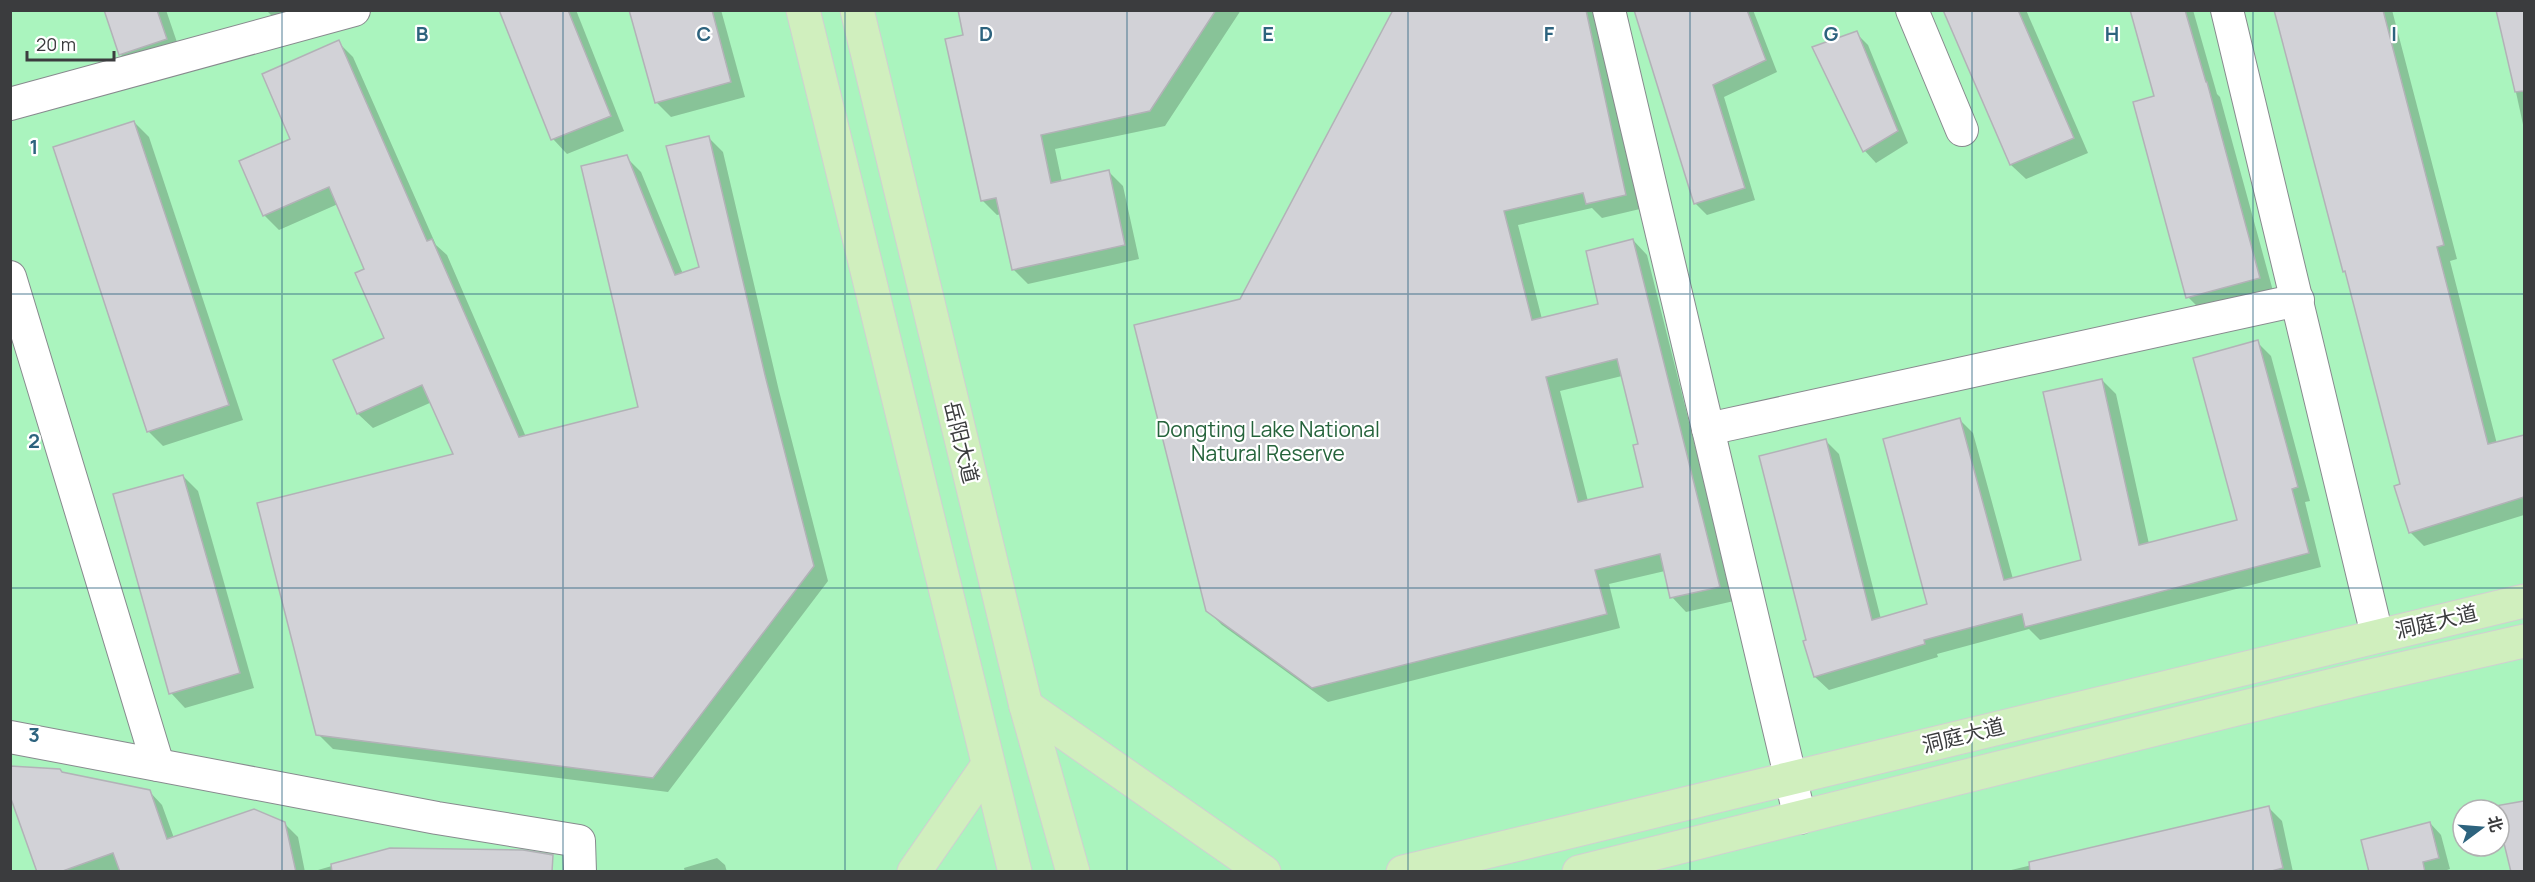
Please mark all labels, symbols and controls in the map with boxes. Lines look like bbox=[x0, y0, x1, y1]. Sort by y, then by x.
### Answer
text: B bbox=[416, 20, 429, 47]
text: C bbox=[697, 20, 711, 47]
text: D bbox=[979, 20, 993, 47]
text: E bbox=[1262, 20, 1274, 47]
text: F bbox=[1544, 20, 1555, 47]
text: G bbox=[1824, 20, 1839, 47]
text: H bbox=[2105, 20, 2119, 47]
text: I bbox=[2391, 20, 2397, 47]
scale bar bbox=[27, 24, 114, 62]
text: 20 m bbox=[36, 32, 76, 56]
text: 1 bbox=[30, 133, 38, 160]
street label: 岳阳大道 bbox=[938, 398, 986, 486]
park label: Dongting Lake National Natural Reserve bbox=[1156, 415, 1380, 467]
text: 2 bbox=[28, 427, 40, 454]
street label: 洞庭大道 bbox=[2392, 598, 2480, 644]
street label: 洞庭大道 bbox=[1919, 711, 2007, 759]
text: 3 bbox=[28, 721, 40, 748]
north arrow bbox=[2451, 798, 2511, 858]
text: 北 bbox=[2483, 813, 2508, 835]

